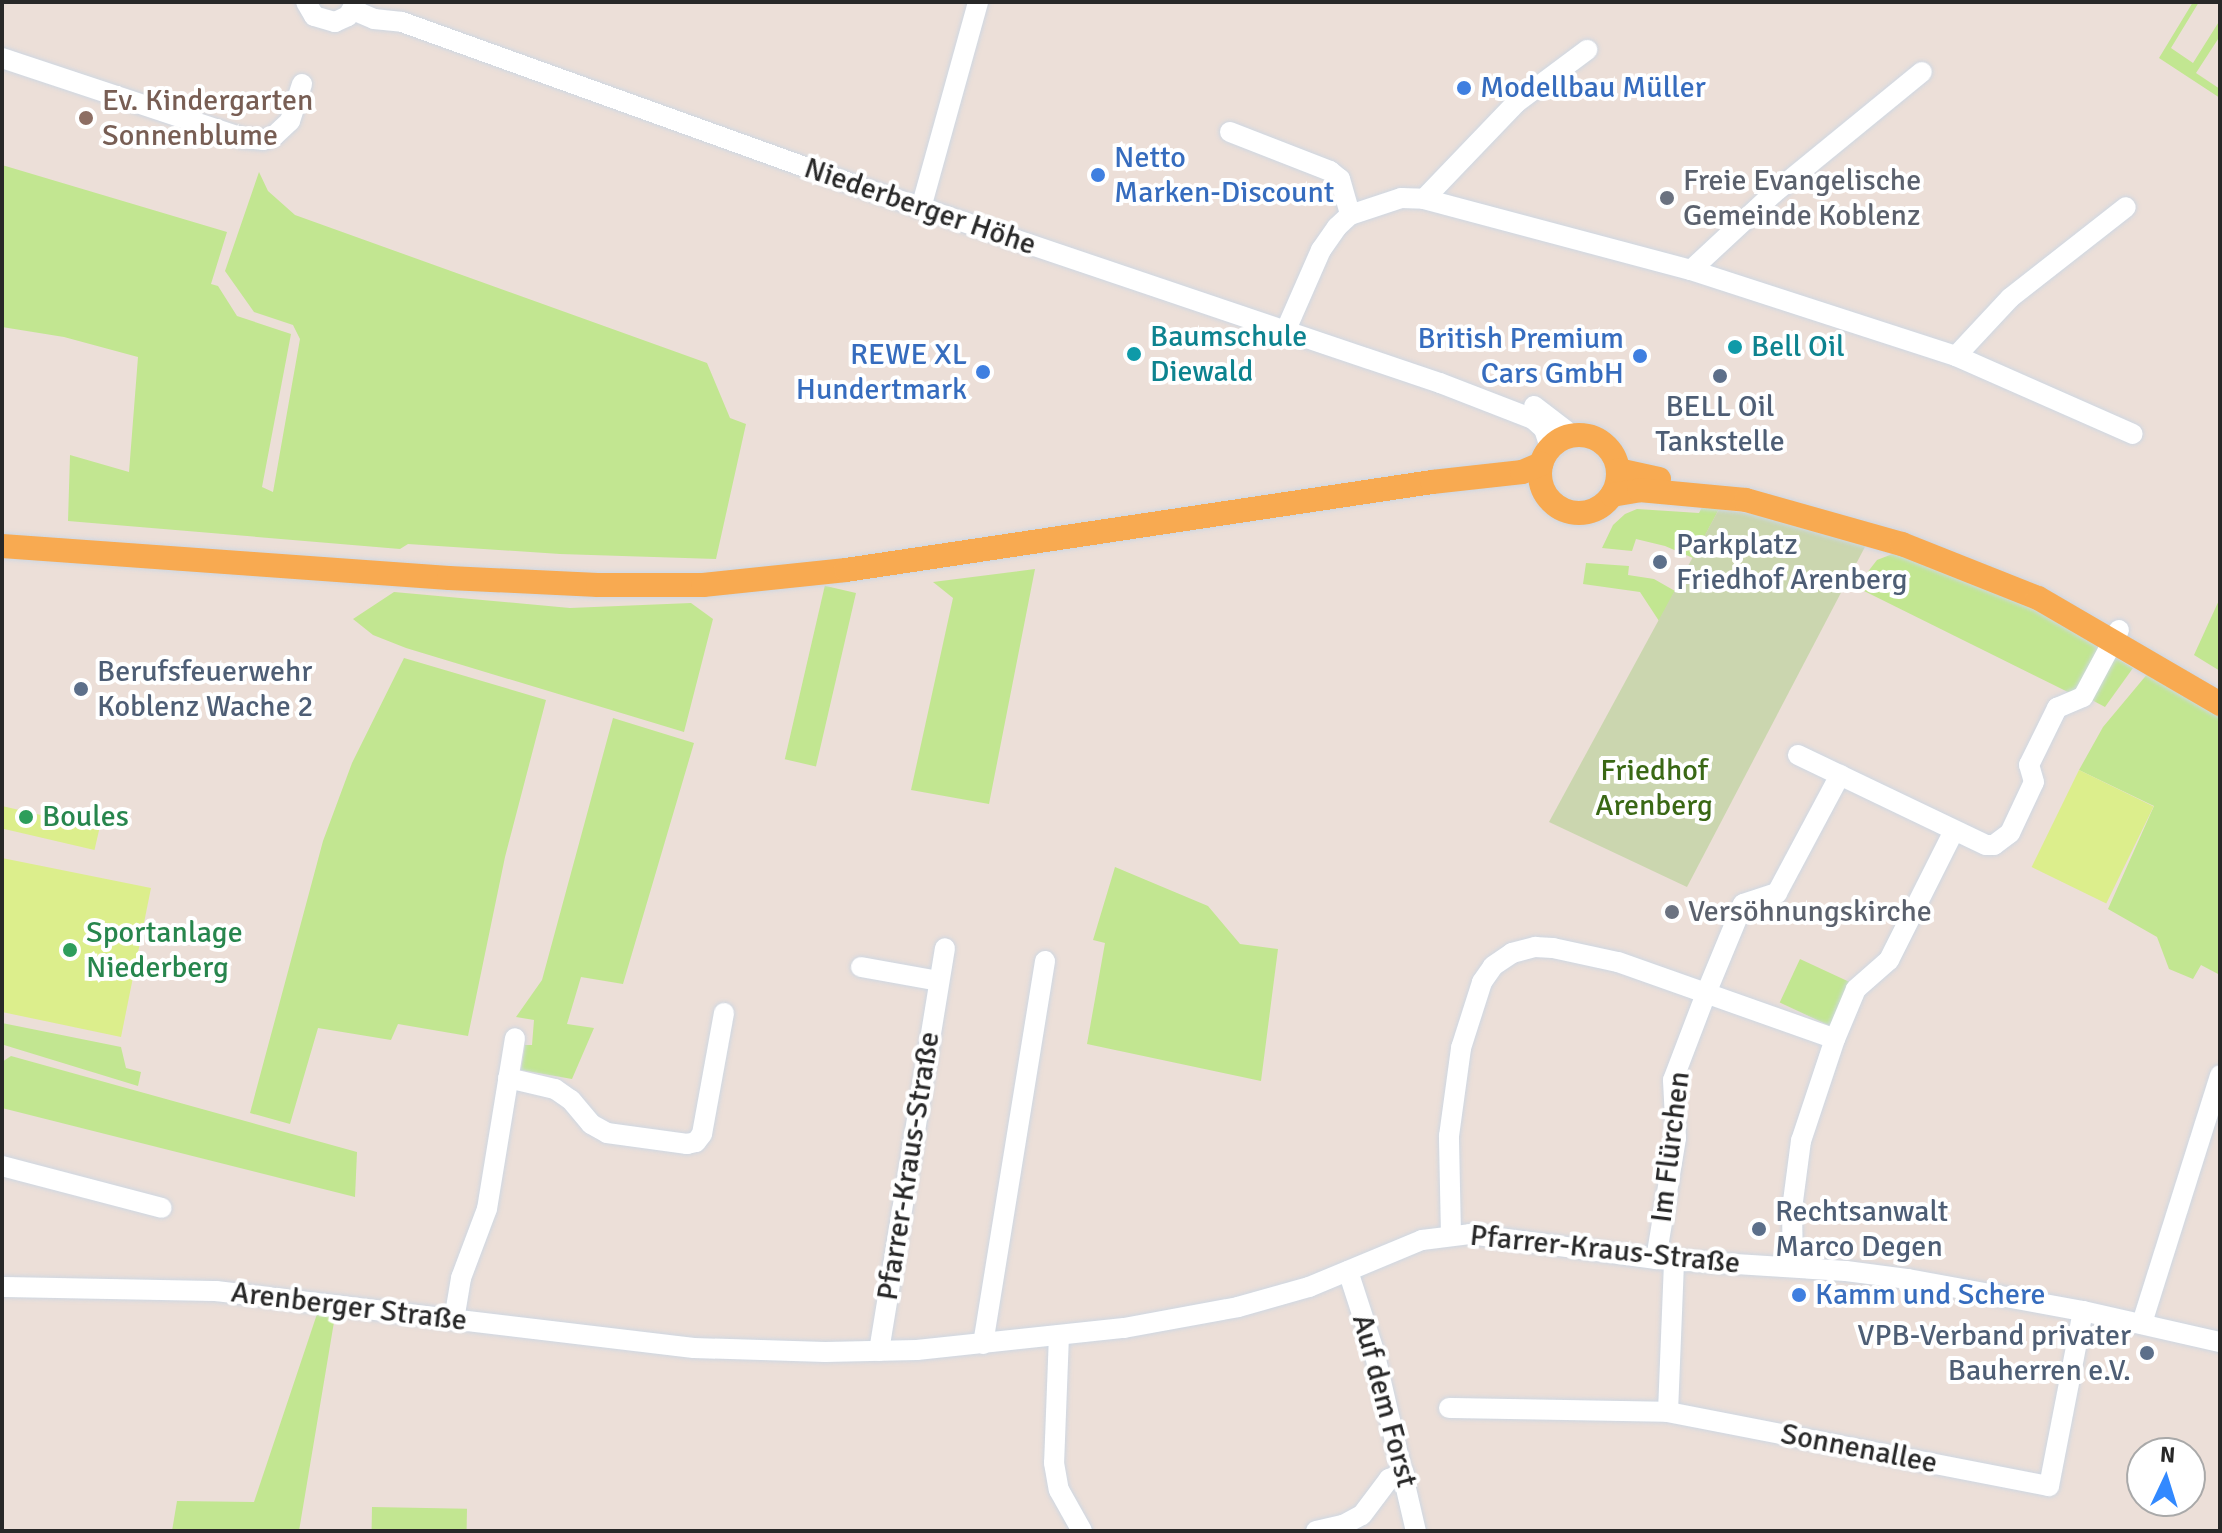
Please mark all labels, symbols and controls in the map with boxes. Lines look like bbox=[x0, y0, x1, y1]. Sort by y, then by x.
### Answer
place label: Modellbau Müller bbox=[1480, 70, 1706, 106]
marker: Modellbau Müller bbox=[1455, 79, 1473, 97]
place label: Ev. Kindergarten Sonnenblume bbox=[102, 83, 313, 154]
marker: Ev. Kindergarten Sonnenblume bbox=[77, 109, 95, 127]
place label: Netto Marken-Discount bbox=[1114, 140, 1334, 210]
street label: Niederberger Höhe bbox=[799, 150, 1041, 264]
place label: Freie Evangelische Gemeinde Koblenz bbox=[1683, 163, 1921, 234]
marker: Netto Marken-Discount bbox=[1089, 166, 1107, 184]
marker: Freie Evangelische Gemeinde Koblenz bbox=[1658, 189, 1676, 207]
place label: Baumschule Diewald bbox=[1150, 319, 1307, 390]
place label: British Premium Cars GmbH bbox=[1417, 321, 1624, 392]
place label: Bell Oil bbox=[1751, 329, 1845, 365]
place label: REWE XL Hundertmark bbox=[796, 337, 967, 408]
marker: Bell Oil bbox=[1726, 338, 1744, 356]
marker: Baumschule Diewald bbox=[1125, 345, 1143, 363]
marker: British Premium Cars GmbH bbox=[1631, 347, 1649, 365]
marker: REWE XL Hundertmark bbox=[974, 363, 992, 381]
marker: BELL Oil Tankstelle bbox=[1711, 367, 1729, 385]
place label: BELL Oil Tankstelle bbox=[1655, 389, 1785, 460]
place label: Parkplatz Friedhof Arenberg bbox=[1676, 527, 1908, 598]
marker: Parkplatz Friedhof Arenberg bbox=[1651, 553, 1669, 571]
place label: Berufsfeuerwehr Koblenz Wache 2 bbox=[97, 654, 313, 724]
marker: Berufsfeuerwehr Koblenz Wache 2 bbox=[72, 680, 90, 698]
park label: Friedhof Arenberg bbox=[1595, 753, 1713, 824]
place label: Boules bbox=[42, 799, 129, 835]
marker: Boules bbox=[17, 808, 35, 826]
place label: Versöhnungskirche bbox=[1688, 894, 1932, 930]
marker: Versöhnungskirche bbox=[1663, 903, 1681, 921]
place label: Sportanlage Niederberg bbox=[86, 915, 243, 986]
marker: Sportanlage Niederberg bbox=[61, 941, 79, 959]
street label: Pfarrer-Kraus-Straße bbox=[870, 1029, 948, 1303]
street label: Im Flürchen bbox=[1644, 1069, 1698, 1225]
place label: Rechtsanwalt Marco Degen bbox=[1775, 1194, 1948, 1264]
street label: Pfarrer-Kraus-Straße bbox=[1468, 1218, 1742, 1282]
marker: Rechtsanwalt Marco Degen bbox=[1750, 1220, 1768, 1238]
street label: Arenberger Straße bbox=[229, 1275, 469, 1339]
place label: Kamm und Schere bbox=[1815, 1277, 2045, 1313]
marker: Kamm und Schere bbox=[1790, 1286, 1808, 1304]
street label: Auf dem Forst bbox=[1344, 1311, 1424, 1491]
place label: VPB-Verband privater Bauherren e.V. bbox=[1857, 1318, 2131, 1388]
marker: VPB-Verband privater Bauherren e.V. bbox=[2138, 1344, 2156, 1362]
street label: Sonnenallee bbox=[1778, 1416, 1940, 1482]
north arrow bbox=[2126, 1437, 2206, 1517]
text: N bbox=[2159, 1441, 2176, 1469]

